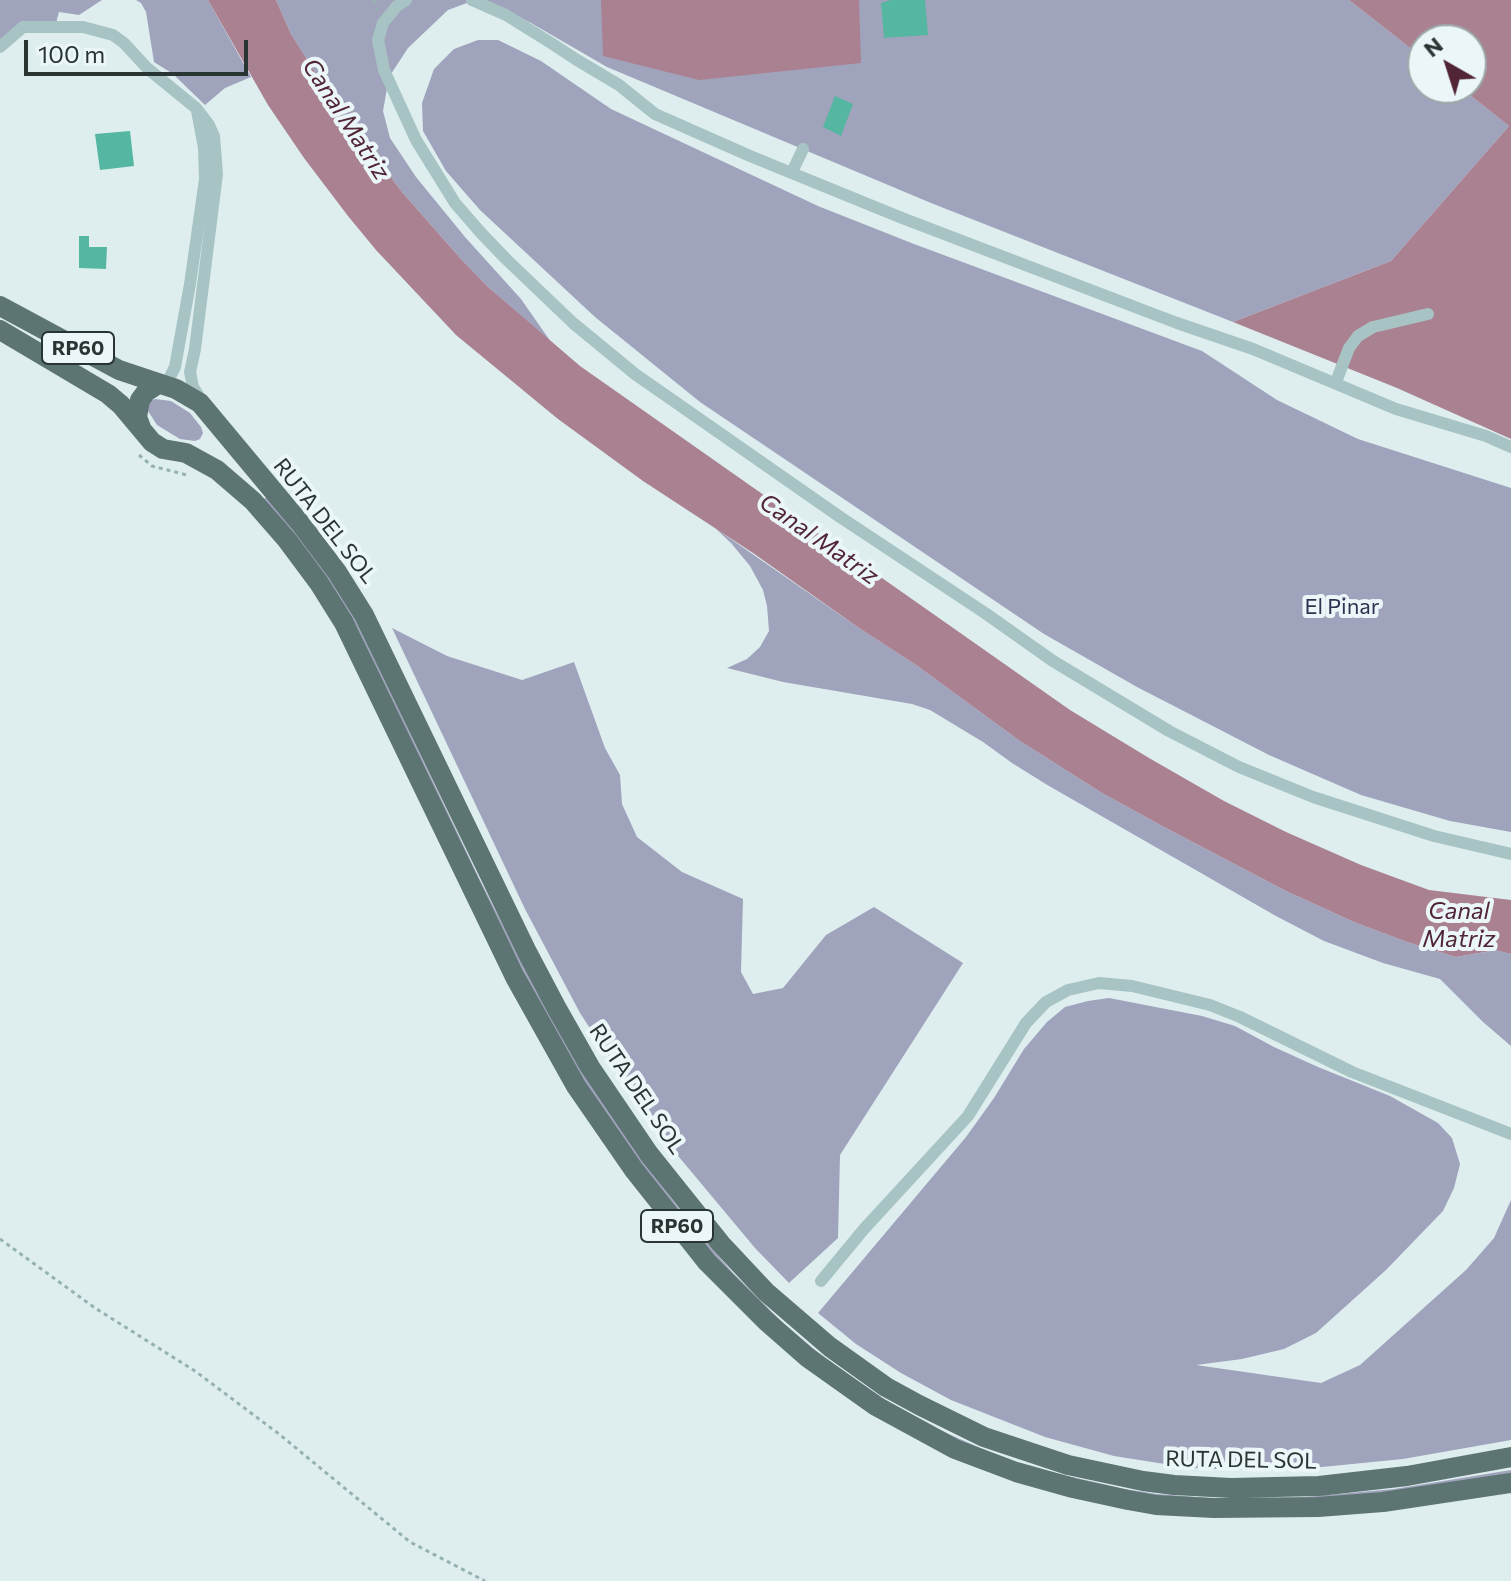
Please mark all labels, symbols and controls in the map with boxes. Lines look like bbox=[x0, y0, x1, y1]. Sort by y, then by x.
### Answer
scale bar bbox=[28, 24, 252, 74]
north arrow bbox=[1407, 24, 1487, 104]
text: N bbox=[1418, 31, 1448, 62]
text: 100 m bbox=[38, 39, 105, 68]
water label: Canal Matriz bbox=[296, 53, 396, 185]
road number: RP60 bbox=[42, 332, 114, 364]
street label: RUTA DEL SOL bbox=[268, 453, 382, 589]
water label: Canal Matriz bbox=[754, 487, 884, 591]
park label: El Pinar bbox=[1304, 594, 1380, 620]
water label: Canal Matriz bbox=[1423, 897, 1495, 953]
street label: RUTA DEL SOL bbox=[584, 1019, 690, 1159]
road number: RP60 bbox=[641, 1210, 713, 1242]
street label: RUTA DEL SOL bbox=[1165, 1445, 1317, 1475]

